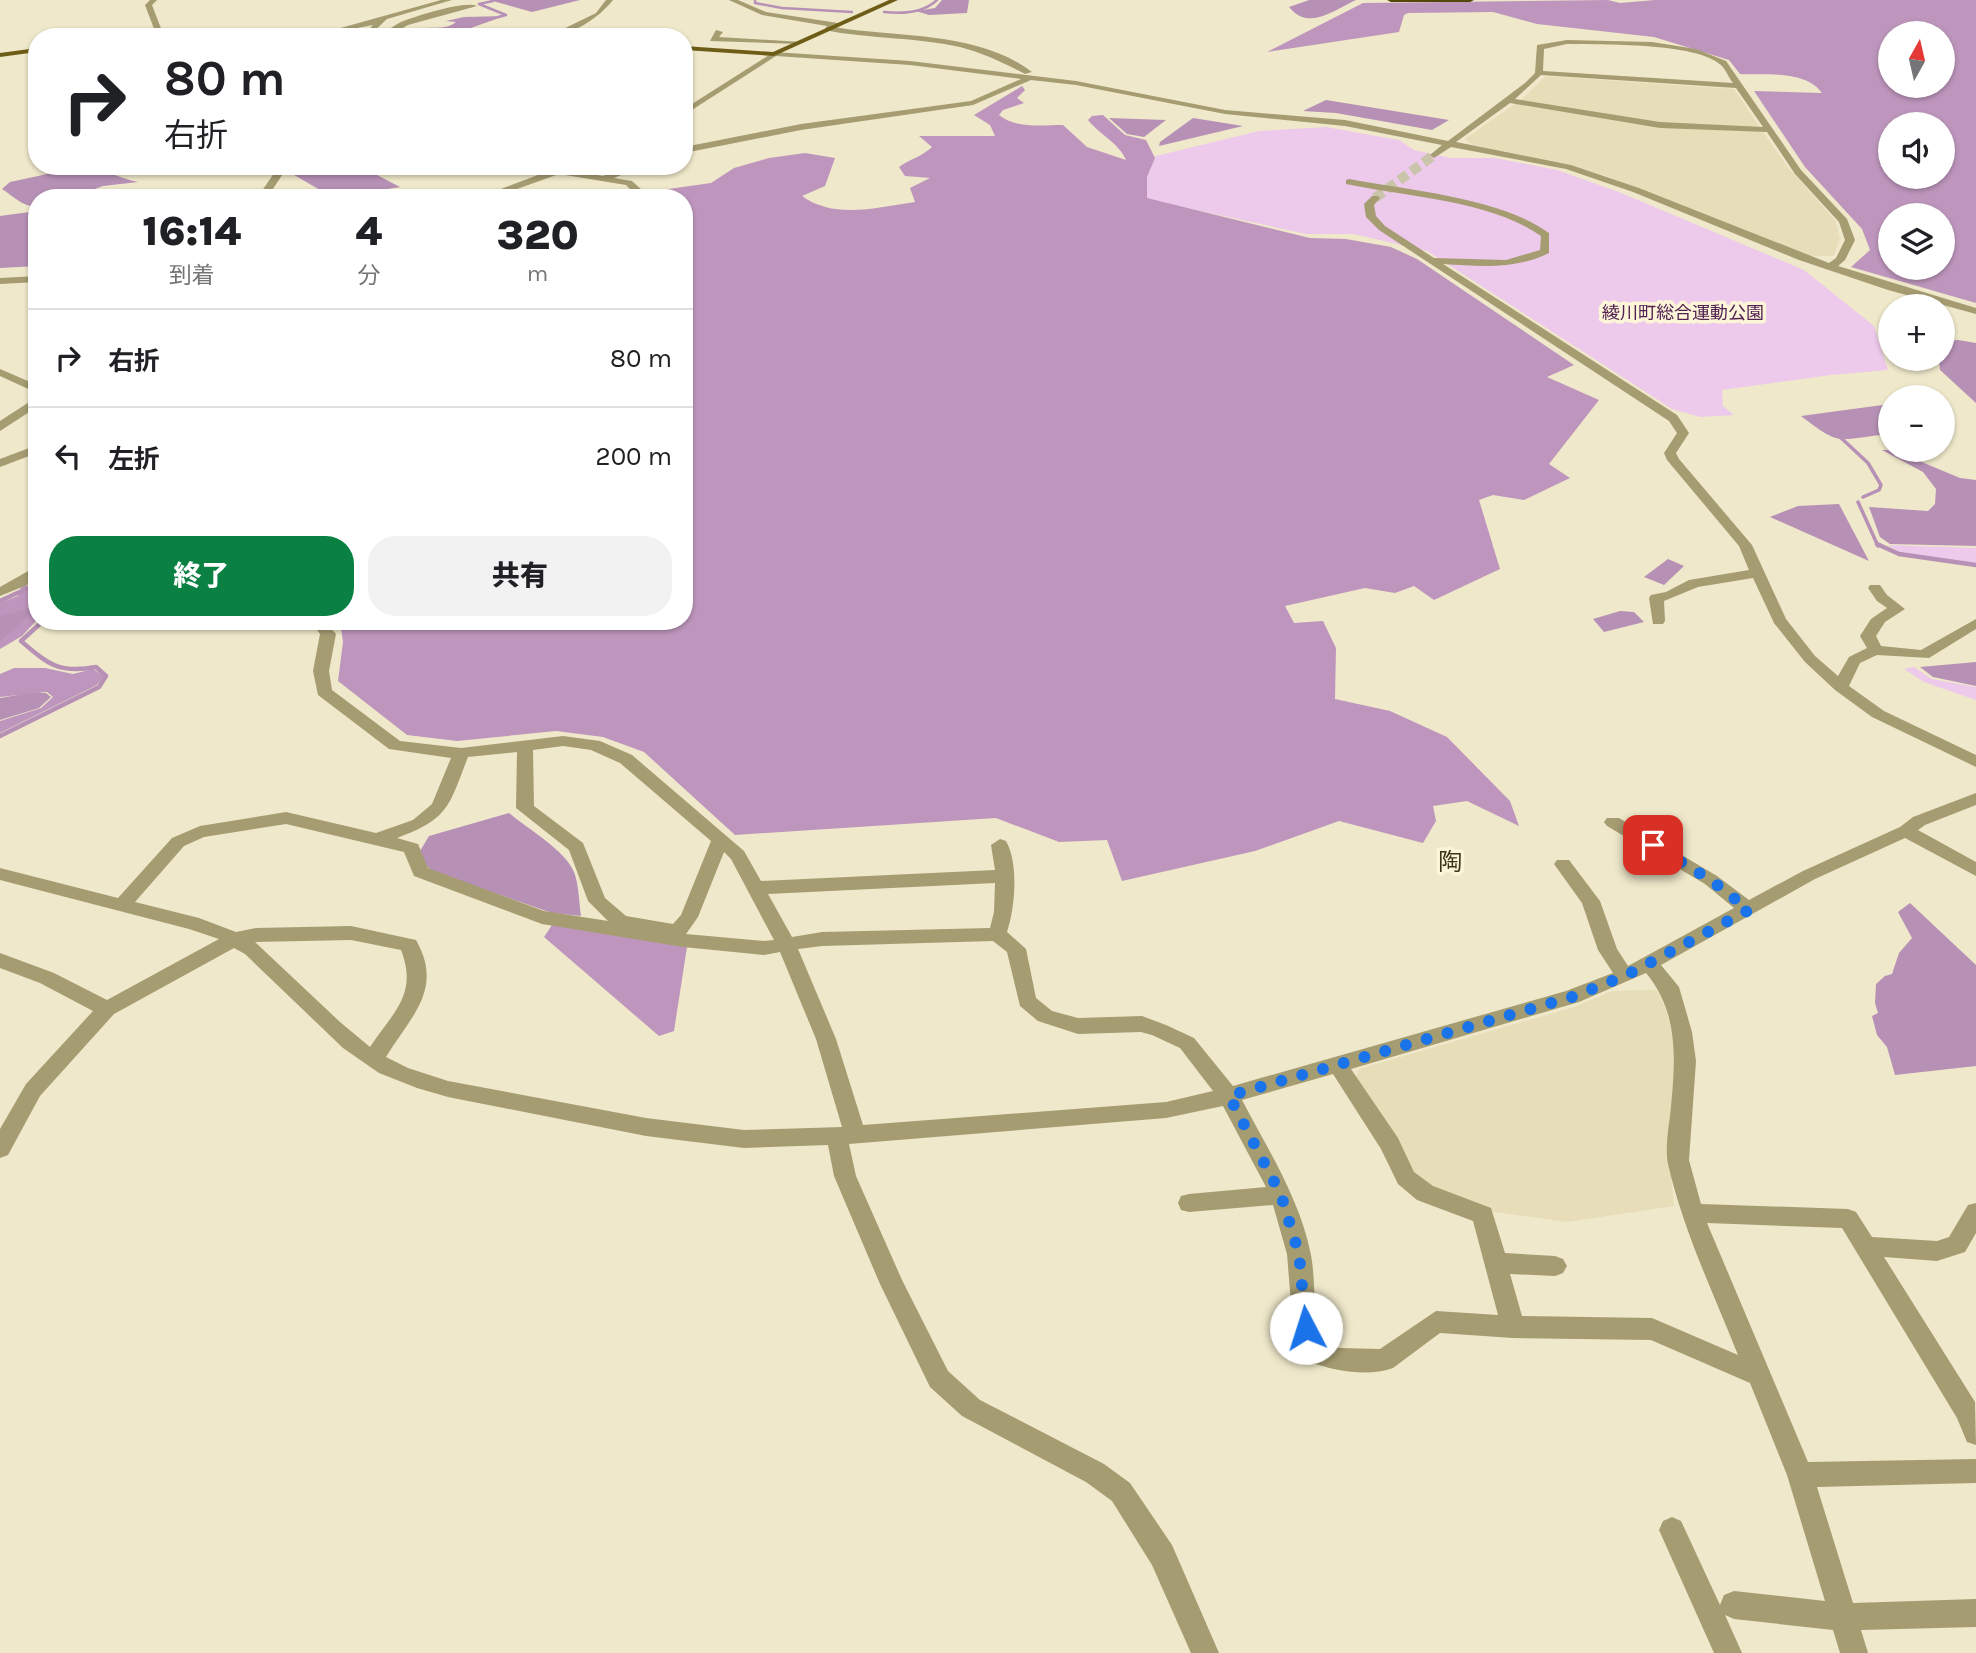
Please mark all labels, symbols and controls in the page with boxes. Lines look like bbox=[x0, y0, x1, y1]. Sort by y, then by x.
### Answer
north arrow bbox=[1878, 21, 1955, 98]
map controls bbox=[1878, 21, 1955, 462]
text: 80 m bbox=[164, 50, 286, 107]
icon: right bbox=[49, 56, 140, 147]
button: sound bbox=[1878, 112, 1955, 189]
text: 右折 bbox=[164, 117, 228, 154]
button: layers bbox=[1878, 203, 1955, 280]
text: 16:14 bbox=[142, 206, 241, 256]
text: 4 bbox=[355, 206, 382, 256]
text: 320 bbox=[496, 210, 579, 260]
text: m bbox=[527, 260, 548, 287]
text: 到着 bbox=[169, 262, 215, 289]
text: 分 bbox=[357, 262, 380, 289]
button: + bbox=[1878, 294, 1955, 371]
park label: 綾川町総合運動公園 bbox=[1602, 302, 1764, 324]
icon: right bbox=[49, 339, 87, 377]
text: 80 m bbox=[610, 343, 672, 374]
text: 右折 bbox=[108, 346, 160, 377]
button: − bbox=[1878, 385, 1955, 462]
icon: left bbox=[49, 437, 87, 475]
text: 200 m bbox=[596, 441, 672, 472]
text: 左折 bbox=[108, 444, 160, 475]
button: 終了 bbox=[49, 536, 354, 616]
button: 共有 bbox=[368, 536, 672, 616]
pin bbox=[1623, 815, 1683, 875]
icon: arrive bbox=[1634, 826, 1672, 864]
district label: 陶 bbox=[1438, 848, 1462, 876]
position arrow bbox=[1269, 1291, 1343, 1365]

